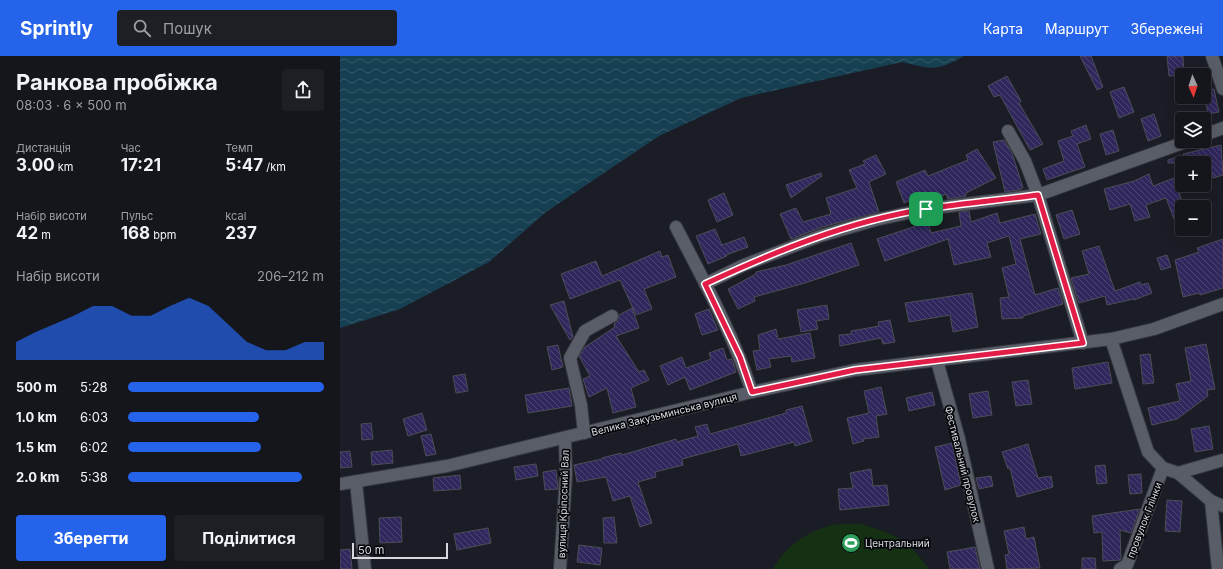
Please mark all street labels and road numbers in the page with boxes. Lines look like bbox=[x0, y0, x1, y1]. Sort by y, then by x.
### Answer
street label: Велика Закузьминська вулиця bbox=[590, 390, 738, 438]
street label: Фестивальний провулок bbox=[943, 404, 983, 524]
street label: вулиця Кріпосний Вал bbox=[555, 450, 571, 558]
street label: провулок Глінки bbox=[1124, 480, 1164, 559]

